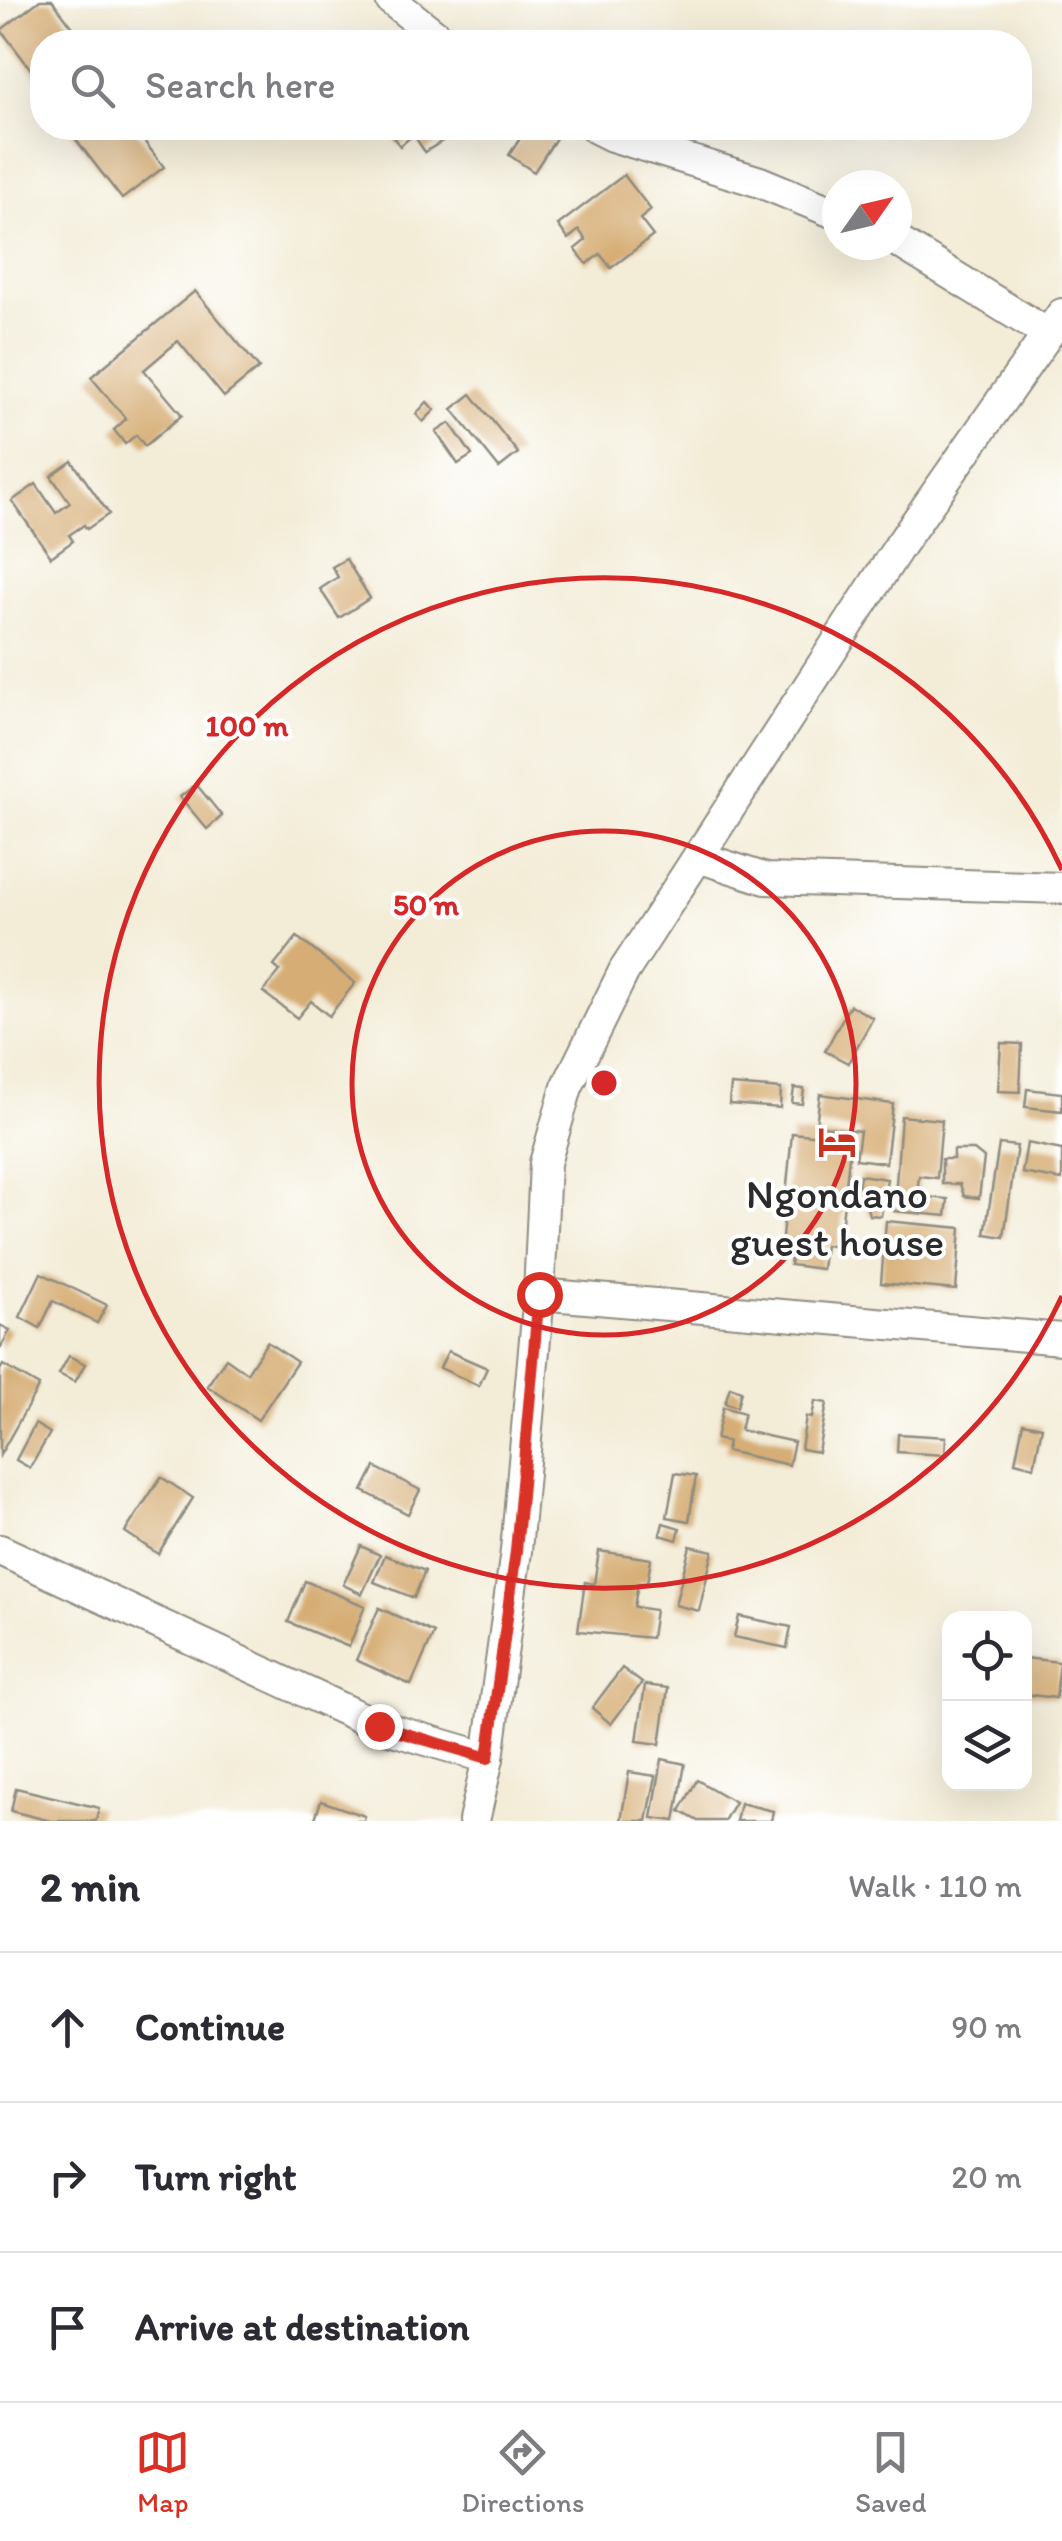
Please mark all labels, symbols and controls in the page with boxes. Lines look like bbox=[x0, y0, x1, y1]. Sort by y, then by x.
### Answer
search box bbox=[30, 30, 1032, 140]
icon: search bbox=[65, 58, 120, 113]
text: Search here bbox=[145, 62, 336, 108]
north arrow bbox=[822, 170, 912, 260]
text: 100 m bbox=[206, 707, 289, 744]
text: 50 m bbox=[393, 886, 460, 923]
centre of rings bbox=[586, 1065, 622, 1101]
hotel icon: Ngondano guest house bbox=[816, 1121, 858, 1163]
place label: Ngondano guest house bbox=[730, 1168, 944, 1267]
route start bbox=[517, 1272, 563, 1318]
map controls bbox=[942, 1611, 1032, 1791]
button: locate bbox=[942, 1611, 1032, 1701]
button: layers bbox=[942, 1701, 1032, 1791]
route end bbox=[357, 1704, 403, 1750]
text: 2 min bbox=[40, 1861, 140, 1912]
text: Walk · 110 m bbox=[848, 1867, 1022, 1905]
icon: ahead bbox=[40, 2000, 95, 2055]
text: Continue bbox=[135, 2004, 285, 2050]
text: 90 m bbox=[951, 2008, 1022, 2046]
icon: right bbox=[40, 2150, 95, 2205]
text: Turn right bbox=[135, 2154, 297, 2200]
text: 20 m bbox=[951, 2158, 1022, 2196]
icon: arrive bbox=[40, 2300, 95, 2355]
text: Arrive at destination bbox=[135, 2304, 470, 2350]
tab: Map bbox=[135, 2425, 190, 2519]
tab: Directions bbox=[461, 2425, 584, 2519]
tab: Saved bbox=[855, 2425, 927, 2519]

